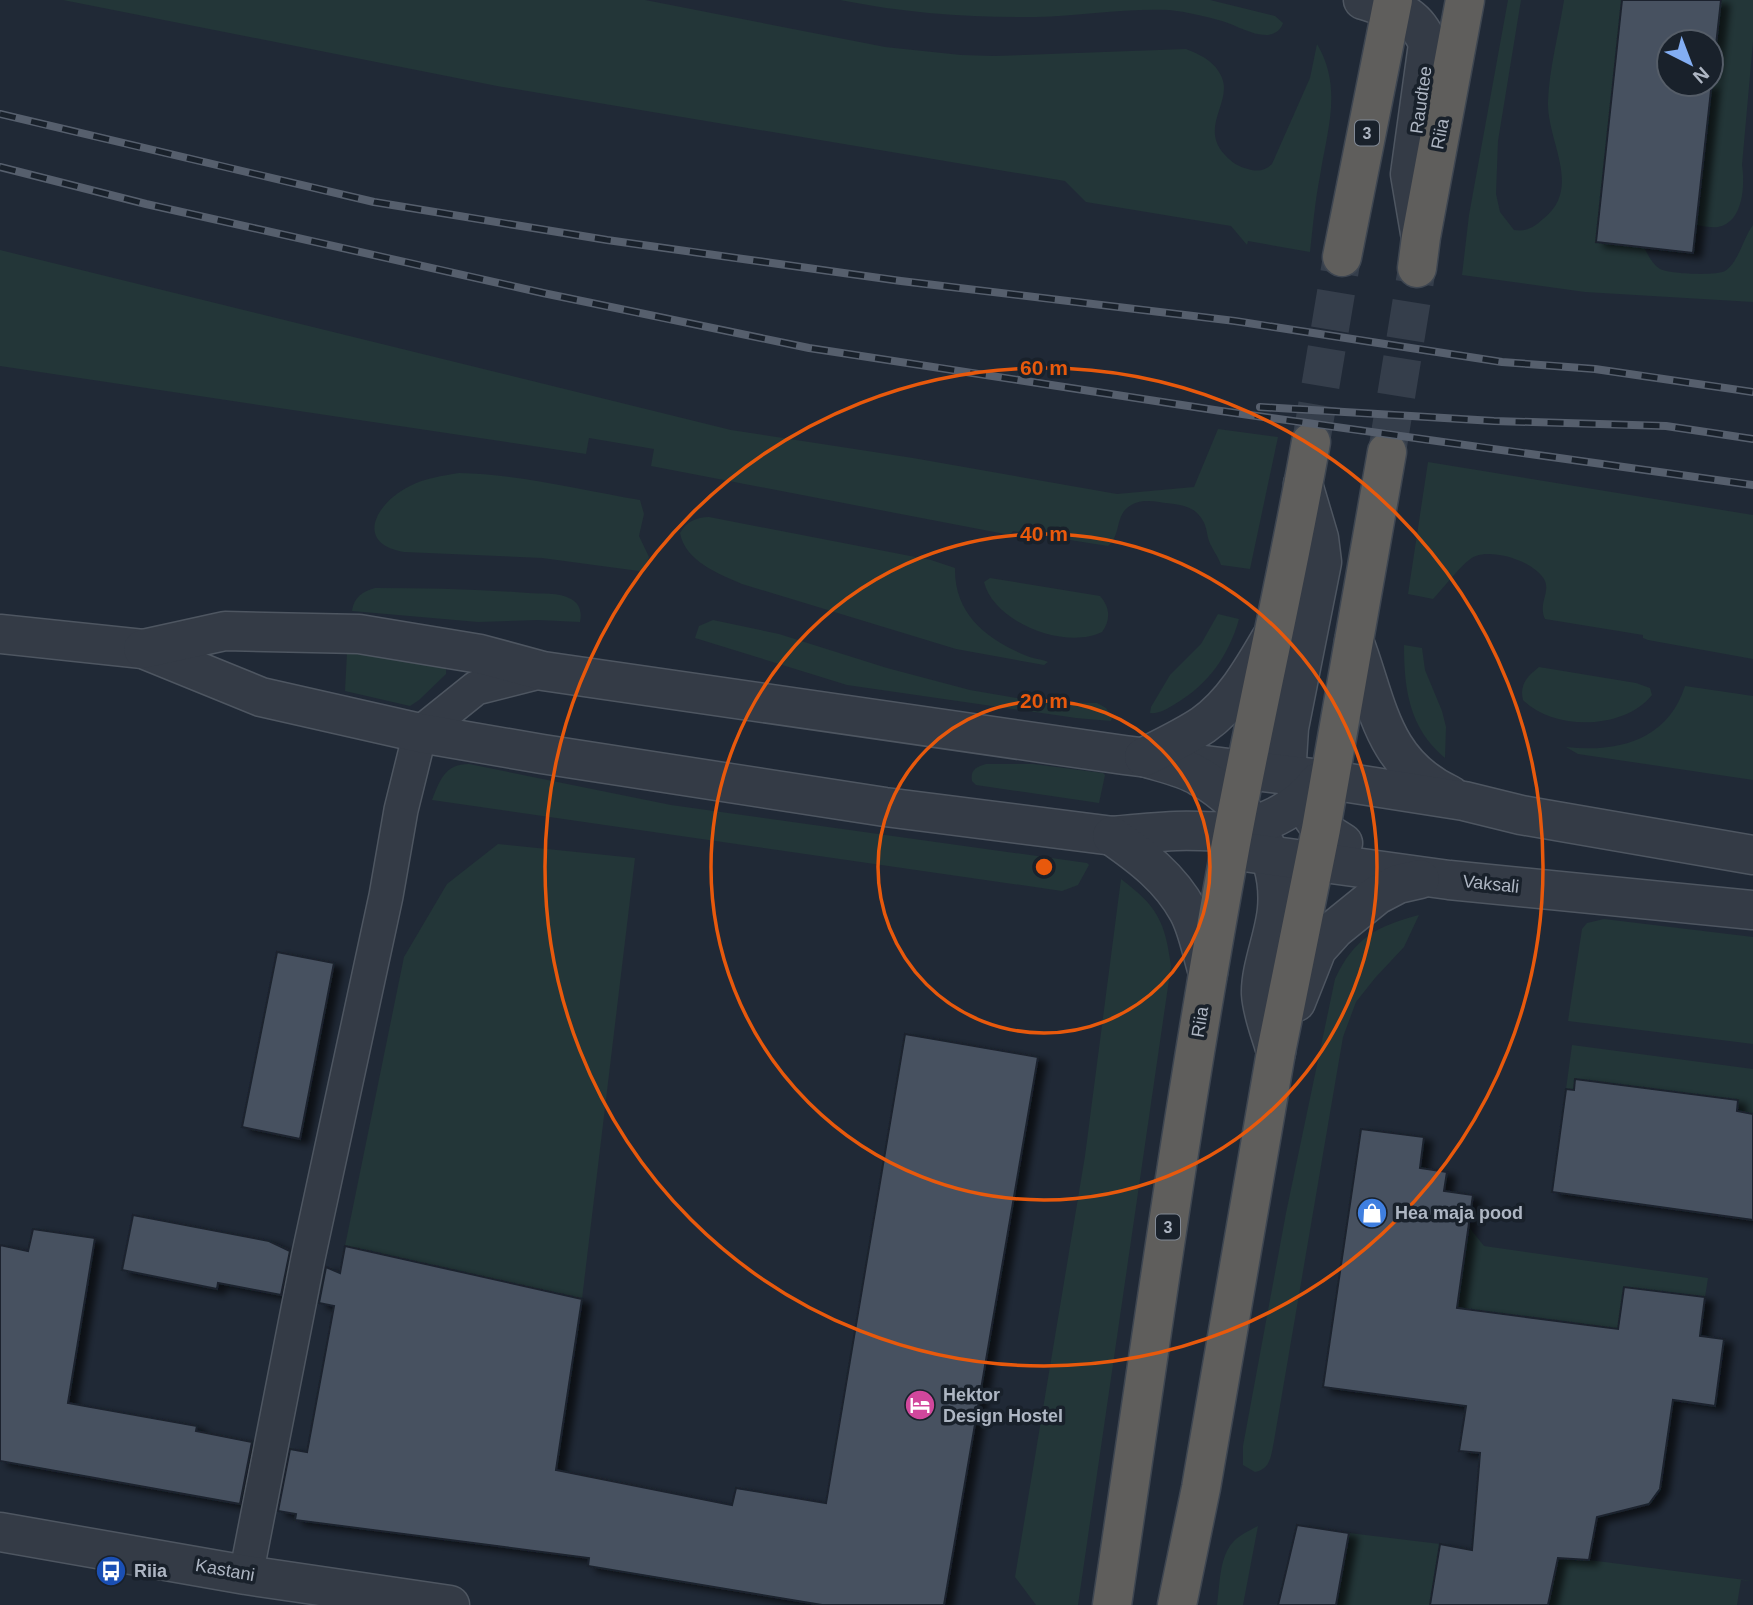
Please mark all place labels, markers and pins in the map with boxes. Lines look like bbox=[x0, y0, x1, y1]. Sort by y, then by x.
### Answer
centre of rings bbox=[1032, 855, 1056, 879]
shop icon: Hea maja pood bbox=[1355, 1196, 1389, 1230]
place label: Hea maja pood bbox=[1395, 1203, 1523, 1223]
place label: Hektor Design Hostel bbox=[943, 1385, 1063, 1426]
hotel icon: Hektor Design Hostel bbox=[903, 1388, 937, 1422]
bus stop icon: Riia bbox=[94, 1554, 128, 1588]
place label: Riia bbox=[134, 1561, 168, 1581]

